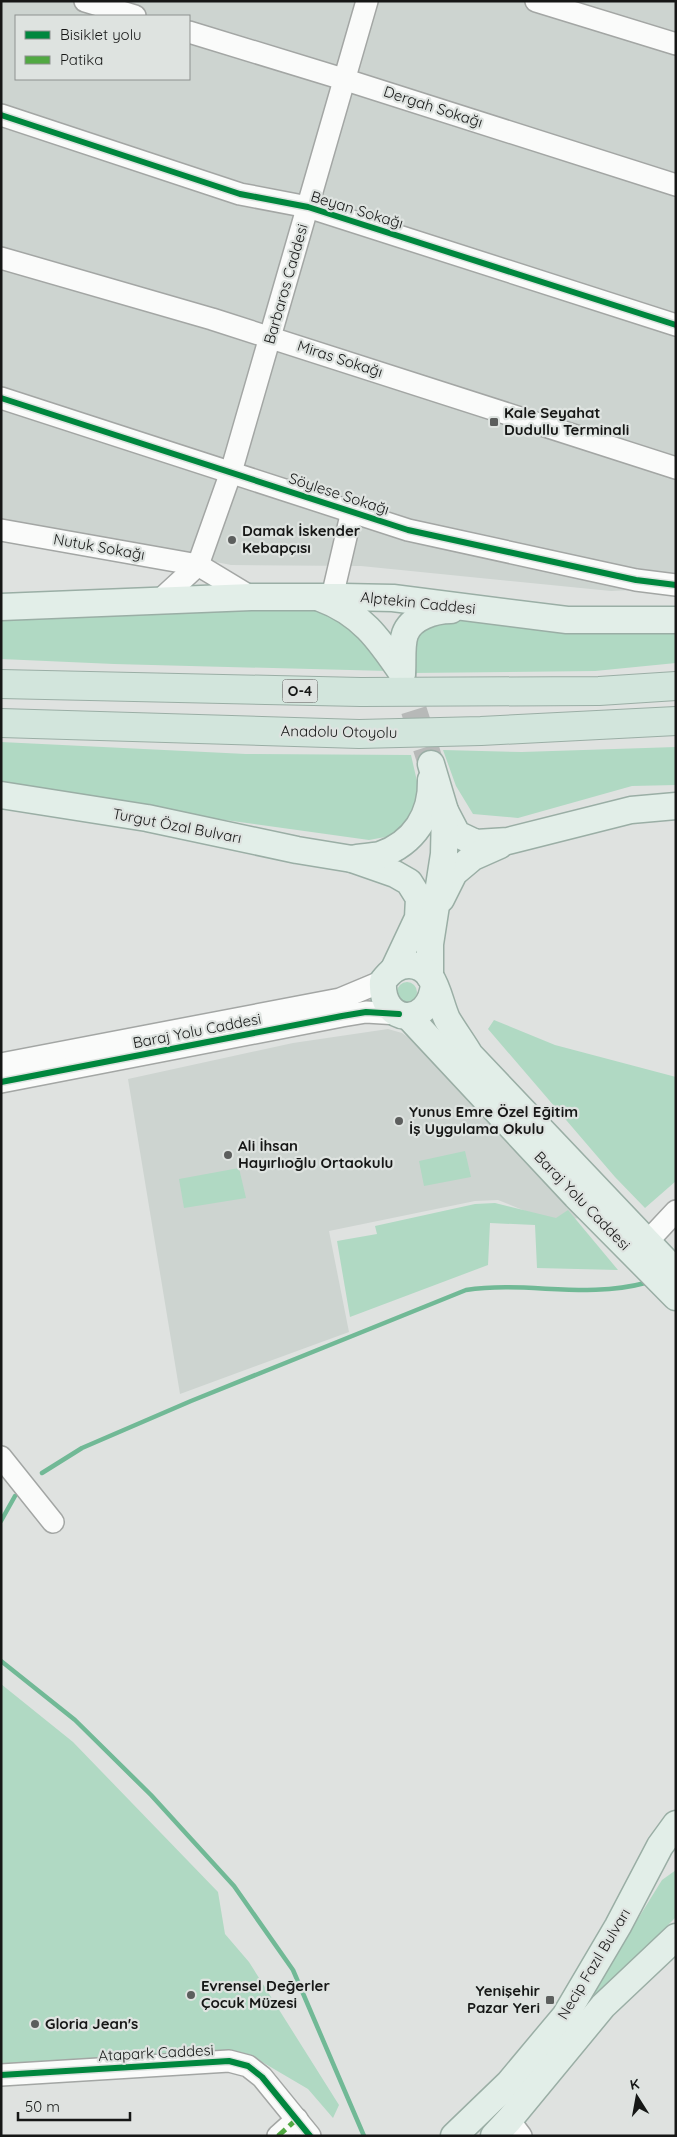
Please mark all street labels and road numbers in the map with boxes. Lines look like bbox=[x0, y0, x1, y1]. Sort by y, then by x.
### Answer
street label: Dergah Sokağı bbox=[381, 82, 485, 131]
street label: Beyan Sokağı bbox=[309, 186, 406, 233]
street label: Barbaros Caddesi bbox=[259, 222, 312, 346]
street label: Miras Sokağı bbox=[295, 336, 385, 381]
street label: Söylese Sokağı bbox=[287, 468, 392, 519]
street label: Nutuk Sokağı bbox=[52, 529, 146, 564]
street label: Alptekin Caddesi bbox=[360, 587, 476, 618]
road number: O-4 bbox=[282, 679, 318, 702]
street label: Anadolu Otoyolu bbox=[281, 721, 397, 742]
street label: Turgut Özal Bulvarı bbox=[111, 804, 243, 847]
street label: Baraj Yolu Caddesi bbox=[131, 1009, 263, 1052]
street label: Baraj Yolu Caddesi bbox=[530, 1147, 634, 1254]
street label: Necip Fazıl Bulvarı bbox=[553, 1905, 634, 2023]
street label: Atapark Caddesi bbox=[98, 2040, 214, 2065]

